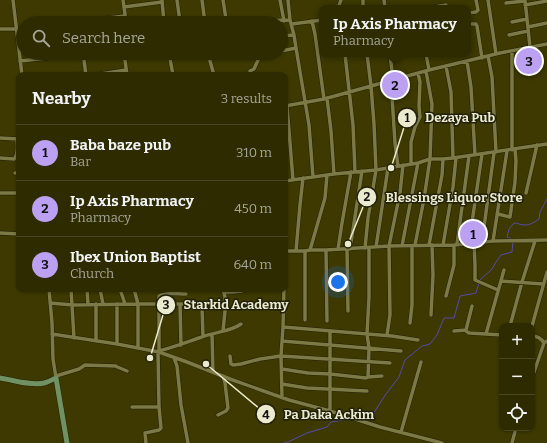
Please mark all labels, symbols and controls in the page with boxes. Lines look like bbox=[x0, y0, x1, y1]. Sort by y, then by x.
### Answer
popup bbox=[319, 5, 471, 57]
text: Ip Axis Pharmacy bbox=[333, 15, 457, 33]
search box bbox=[16, 16, 288, 60]
icon: search bbox=[30, 27, 52, 49]
text: Search here bbox=[62, 29, 145, 47]
text: Pharmacy bbox=[333, 33, 394, 48]
pin: 3 bbox=[516, 46, 542, 76]
pin: 2 bbox=[382, 70, 408, 100]
text: Nearby bbox=[32, 88, 91, 109]
text: 3 results bbox=[221, 91, 272, 106]
callout: Dezaya Pub bbox=[397, 105, 503, 130]
text: Dezaya Pub bbox=[425, 110, 495, 125]
text: 1 bbox=[404, 111, 410, 125]
text: Baba baze pub bbox=[70, 136, 171, 154]
text: 1 bbox=[42, 145, 48, 160]
text: 310 m bbox=[236, 145, 272, 160]
text: Bar bbox=[70, 154, 91, 169]
callout: Blessings Liquor Store bbox=[357, 185, 530, 210]
text: 2 bbox=[364, 190, 371, 204]
text: Blessings Liquor Store bbox=[385, 190, 523, 205]
text: Ip Axis Pharmacy bbox=[70, 192, 194, 210]
text: 2 bbox=[41, 201, 49, 216]
text: 450 m bbox=[234, 201, 272, 216]
text: Pharmacy bbox=[70, 210, 131, 225]
pin: 1 bbox=[460, 219, 486, 249]
text: Ibex Union Baptist bbox=[70, 248, 201, 266]
text: 3 bbox=[41, 257, 49, 272]
text: 640 m bbox=[233, 257, 272, 272]
text: Church bbox=[70, 266, 114, 281]
your location bbox=[328, 272, 348, 292]
callout: Starkid Academy bbox=[156, 292, 296, 317]
text: Starkid Academy bbox=[184, 297, 289, 312]
text: 3 bbox=[163, 298, 170, 312]
map controls bbox=[499, 323, 535, 431]
button: + bbox=[499, 323, 535, 359]
button: − bbox=[499, 359, 535, 395]
button: locate bbox=[499, 395, 535, 431]
callout: Pa Daka Ackim bbox=[256, 402, 383, 427]
text: Pa Daka Ackim bbox=[284, 407, 375, 422]
text: 4 bbox=[262, 408, 270, 422]

